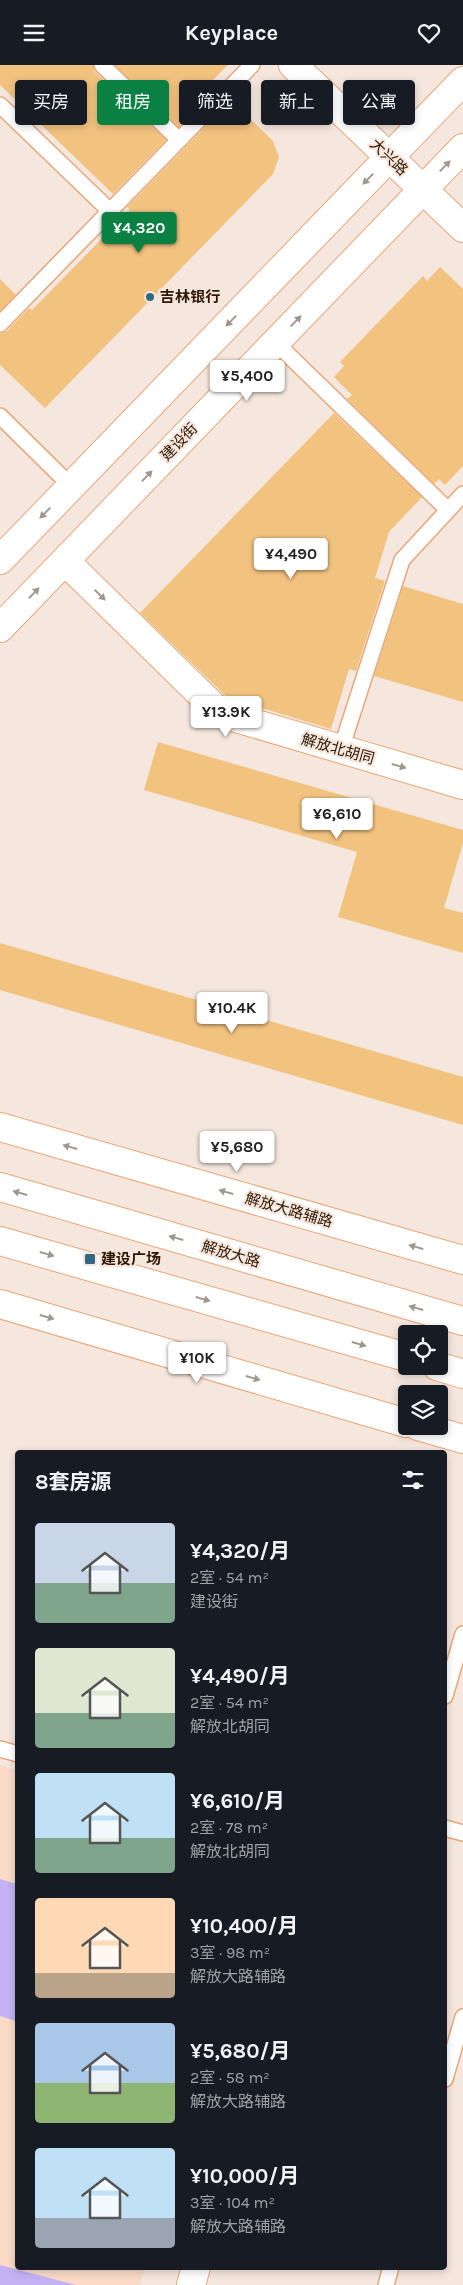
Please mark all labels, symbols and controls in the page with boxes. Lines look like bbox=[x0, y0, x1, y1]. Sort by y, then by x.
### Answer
icon: menu bbox=[20, 19, 48, 47]
icon: heart bbox=[415, 19, 443, 47]
text: Keyplace bbox=[185, 20, 278, 46]
chip: 买房 bbox=[15, 80, 87, 125]
chip: 租房 bbox=[97, 80, 169, 125]
chip: 筛选 bbox=[179, 80, 251, 125]
chip: 新上 bbox=[261, 80, 333, 125]
chip: 公寓 bbox=[343, 80, 415, 125]
street label: 大兴路 bbox=[367, 135, 411, 179]
one-way arrow bbox=[439, 160, 451, 172]
one-way arrow bbox=[362, 172, 374, 184]
pin: ¥4,320 bbox=[98, 211, 180, 254]
text: ¥4,320 bbox=[113, 218, 165, 237]
place label: 吉林银行 bbox=[160, 288, 220, 306]
marker: 吉林银行 bbox=[144, 291, 156, 303]
one-way arrow bbox=[225, 314, 237, 326]
one-way arrow bbox=[290, 315, 302, 327]
pin: ¥5,400 bbox=[206, 359, 288, 402]
text: ¥5,400 bbox=[221, 366, 273, 385]
street label: 建设街 bbox=[157, 420, 201, 464]
one-way arrow bbox=[141, 470, 153, 482]
one-way arrow bbox=[39, 507, 51, 519]
pin: ¥4,490 bbox=[250, 537, 332, 580]
text: ¥4,490 bbox=[265, 544, 317, 563]
one-way arrow bbox=[28, 587, 40, 599]
one-way arrow bbox=[93, 589, 105, 601]
pin: ¥13.9K bbox=[185, 695, 267, 738]
text: ¥13.9K bbox=[202, 702, 250, 721]
street label: 解放北胡同 bbox=[299, 730, 377, 768]
one-way arrow bbox=[391, 763, 406, 771]
pin: ¥6,610 bbox=[296, 797, 378, 840]
text: ¥6,610 bbox=[313, 804, 361, 823]
pin: ¥10.4K bbox=[191, 991, 273, 1034]
text: ¥10.4K bbox=[208, 998, 256, 1017]
pin: ¥5,680 bbox=[196, 1131, 278, 1173]
text: ¥5,680 bbox=[211, 1137, 263, 1156]
one-way arrow bbox=[63, 1143, 78, 1151]
one-way arrow bbox=[219, 1188, 234, 1196]
one-way arrow bbox=[12, 1189, 28, 1197]
street label: 解放大路辅路 bbox=[243, 1189, 335, 1231]
one-way arrow bbox=[168, 1234, 183, 1242]
street label: 解放大路 bbox=[200, 1237, 262, 1271]
one-way arrow bbox=[409, 1242, 424, 1250]
one-way arrow bbox=[39, 1250, 54, 1258]
place label: 建设广场 bbox=[101, 1250, 161, 1268]
marker: 建设广场 bbox=[83, 1252, 97, 1266]
one-way arrow bbox=[196, 1295, 211, 1303]
one-way arrow bbox=[409, 1303, 424, 1311]
one-way arrow bbox=[39, 1314, 54, 1322]
map controls bbox=[398, 1325, 448, 1435]
button: locate bbox=[398, 1325, 448, 1375]
one-way arrow bbox=[352, 1340, 367, 1348]
pin: ¥10K bbox=[167, 1341, 227, 1384]
text: ¥10K bbox=[179, 1348, 215, 1367]
one-way arrow bbox=[246, 1374, 261, 1382]
button: layers bbox=[398, 1385, 448, 1435]
icon: filters bbox=[399, 1466, 427, 1494]
text: 8套房源 bbox=[35, 1470, 112, 1494]
text: ¥4,320/月 bbox=[190, 1539, 290, 1563]
icon: home bbox=[75, 1543, 135, 1603]
text: 2室 · 54 m² bbox=[190, 1568, 269, 1587]
text: 建设街 bbox=[190, 1592, 238, 1611]
text: ¥4,490/月 bbox=[190, 1664, 290, 1688]
icon: home bbox=[75, 1668, 135, 1728]
text: 2室 · 54 m² bbox=[190, 1693, 269, 1712]
text: 解放北胡同 bbox=[190, 1717, 270, 1736]
text: ¥6,610/月 bbox=[190, 1789, 285, 1813]
icon: home bbox=[75, 1793, 135, 1853]
text: 2室 · 78 m² bbox=[190, 1818, 268, 1837]
text: 解放北胡同 bbox=[190, 1842, 270, 1861]
text: ¥10,400/月 bbox=[190, 1914, 298, 1938]
icon: home bbox=[75, 1918, 135, 1978]
text: 3室 · 98 m² bbox=[190, 1943, 270, 1962]
text: 解放大路辅路 bbox=[190, 1967, 286, 1986]
text: ¥5,680/月 bbox=[190, 2039, 290, 2063]
icon: home bbox=[75, 2043, 135, 2103]
text: 2室 · 58 m² bbox=[190, 2068, 270, 2087]
text: 解放大路辅路 bbox=[190, 2092, 286, 2111]
text: ¥10,000/月 bbox=[190, 2164, 299, 2188]
icon: home bbox=[75, 2168, 135, 2228]
text: 3室 · 104 m² bbox=[190, 2193, 275, 2212]
text: 解放大路辅路 bbox=[190, 2217, 286, 2236]

